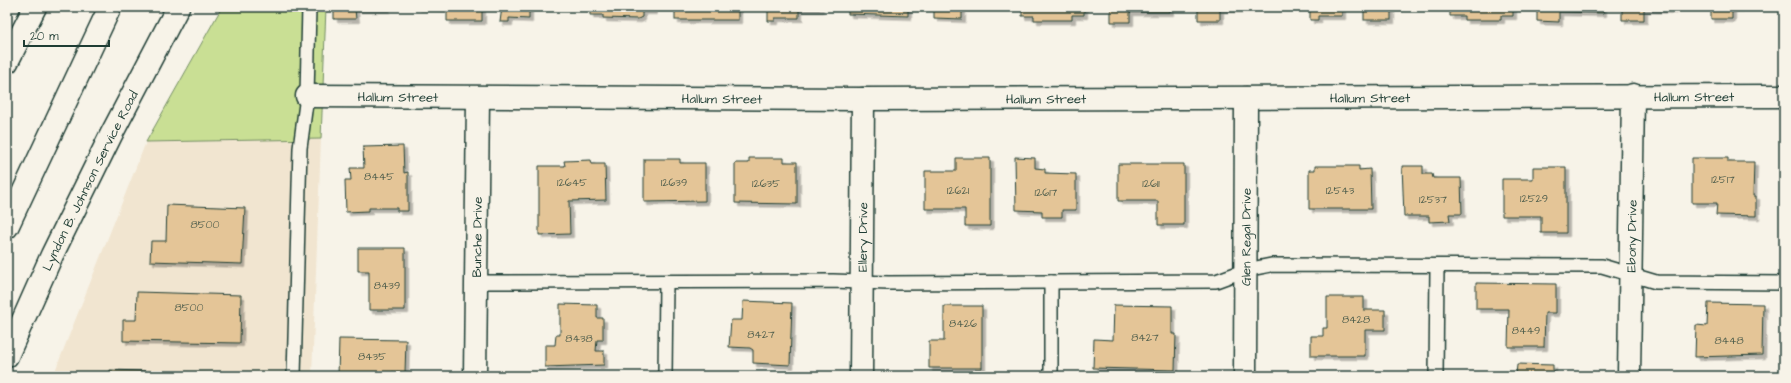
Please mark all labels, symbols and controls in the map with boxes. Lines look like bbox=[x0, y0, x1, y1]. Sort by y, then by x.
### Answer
scale bar bbox=[24, 22, 109, 48]
text: 20 m bbox=[30, 28, 59, 45]
street label: Lyndon B. Johnson Service Road bbox=[38, 87, 143, 274]
street label: Hallum Street bbox=[358, 88, 439, 107]
street label: Hallum Street bbox=[1654, 88, 1735, 106]
street label: Hallum Street bbox=[1330, 89, 1411, 107]
street label: Hallum Street bbox=[682, 90, 763, 108]
street label: Hallum Street bbox=[1006, 90, 1087, 109]
house number: 8445 bbox=[364, 169, 394, 184]
house number: 12517 bbox=[1711, 172, 1735, 187]
house number: 12645 bbox=[557, 175, 587, 190]
house number: 12639 bbox=[661, 175, 687, 190]
house number: 12635 bbox=[752, 176, 780, 191]
house number: 12611 bbox=[1142, 176, 1160, 191]
house number: 12621 bbox=[947, 183, 970, 198]
house number: 12543 bbox=[1326, 183, 1355, 198]
house number: 12617 bbox=[1035, 185, 1058, 200]
street label: Glen Regal Drive bbox=[1237, 188, 1257, 286]
house number: 12529 bbox=[1520, 191, 1548, 206]
house number: 12537 bbox=[1419, 192, 1447, 207]
street label: Bunche Drive bbox=[468, 197, 487, 277]
street label: Ebony Drive bbox=[1622, 200, 1642, 272]
street label: Ellery Drive bbox=[854, 202, 873, 272]
house number: 8500 bbox=[191, 217, 219, 232]
house number: 8439 bbox=[374, 278, 400, 293]
house number: 8500 bbox=[175, 300, 203, 315]
house number: 8428 bbox=[1342, 312, 1370, 327]
house number: 8426 bbox=[949, 316, 977, 331]
house number: 8449 bbox=[1512, 323, 1540, 338]
house number: 8427 bbox=[747, 327, 775, 342]
house number: 8427 bbox=[1131, 330, 1159, 345]
house number: 8438 bbox=[565, 331, 593, 346]
house number: 8448 bbox=[1714, 333, 1744, 348]
house number: 8435 bbox=[358, 349, 386, 364]

